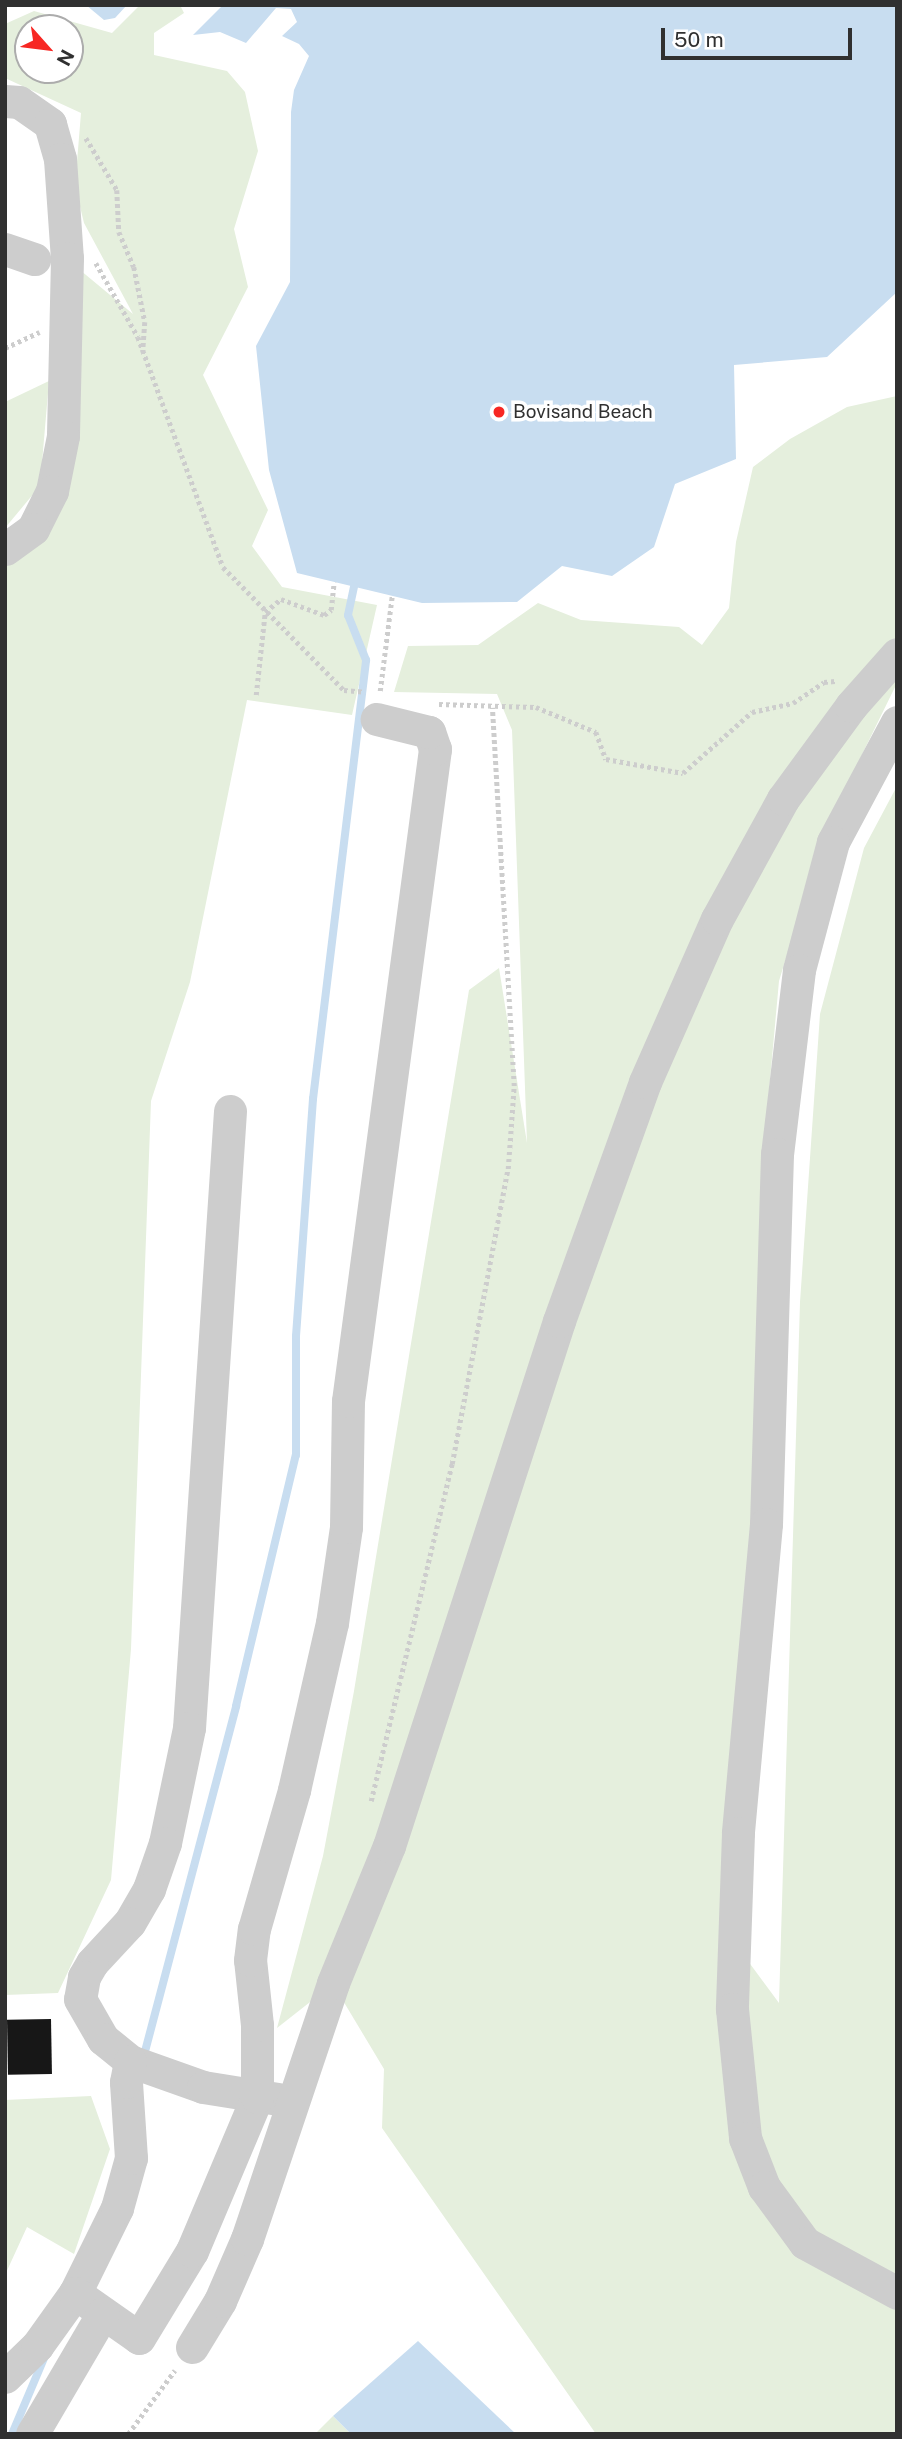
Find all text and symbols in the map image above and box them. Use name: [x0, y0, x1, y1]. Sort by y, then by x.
north arrow: [14, 14, 84, 84]
scale bar: [664, 14, 855, 58]
text: 50 m: [674, 27, 724, 52]
text: N: [53, 46, 79, 70]
place label: Bovisand Beach: [513, 401, 653, 423]
marker: Bovisand Beach: [491, 404, 507, 420]

